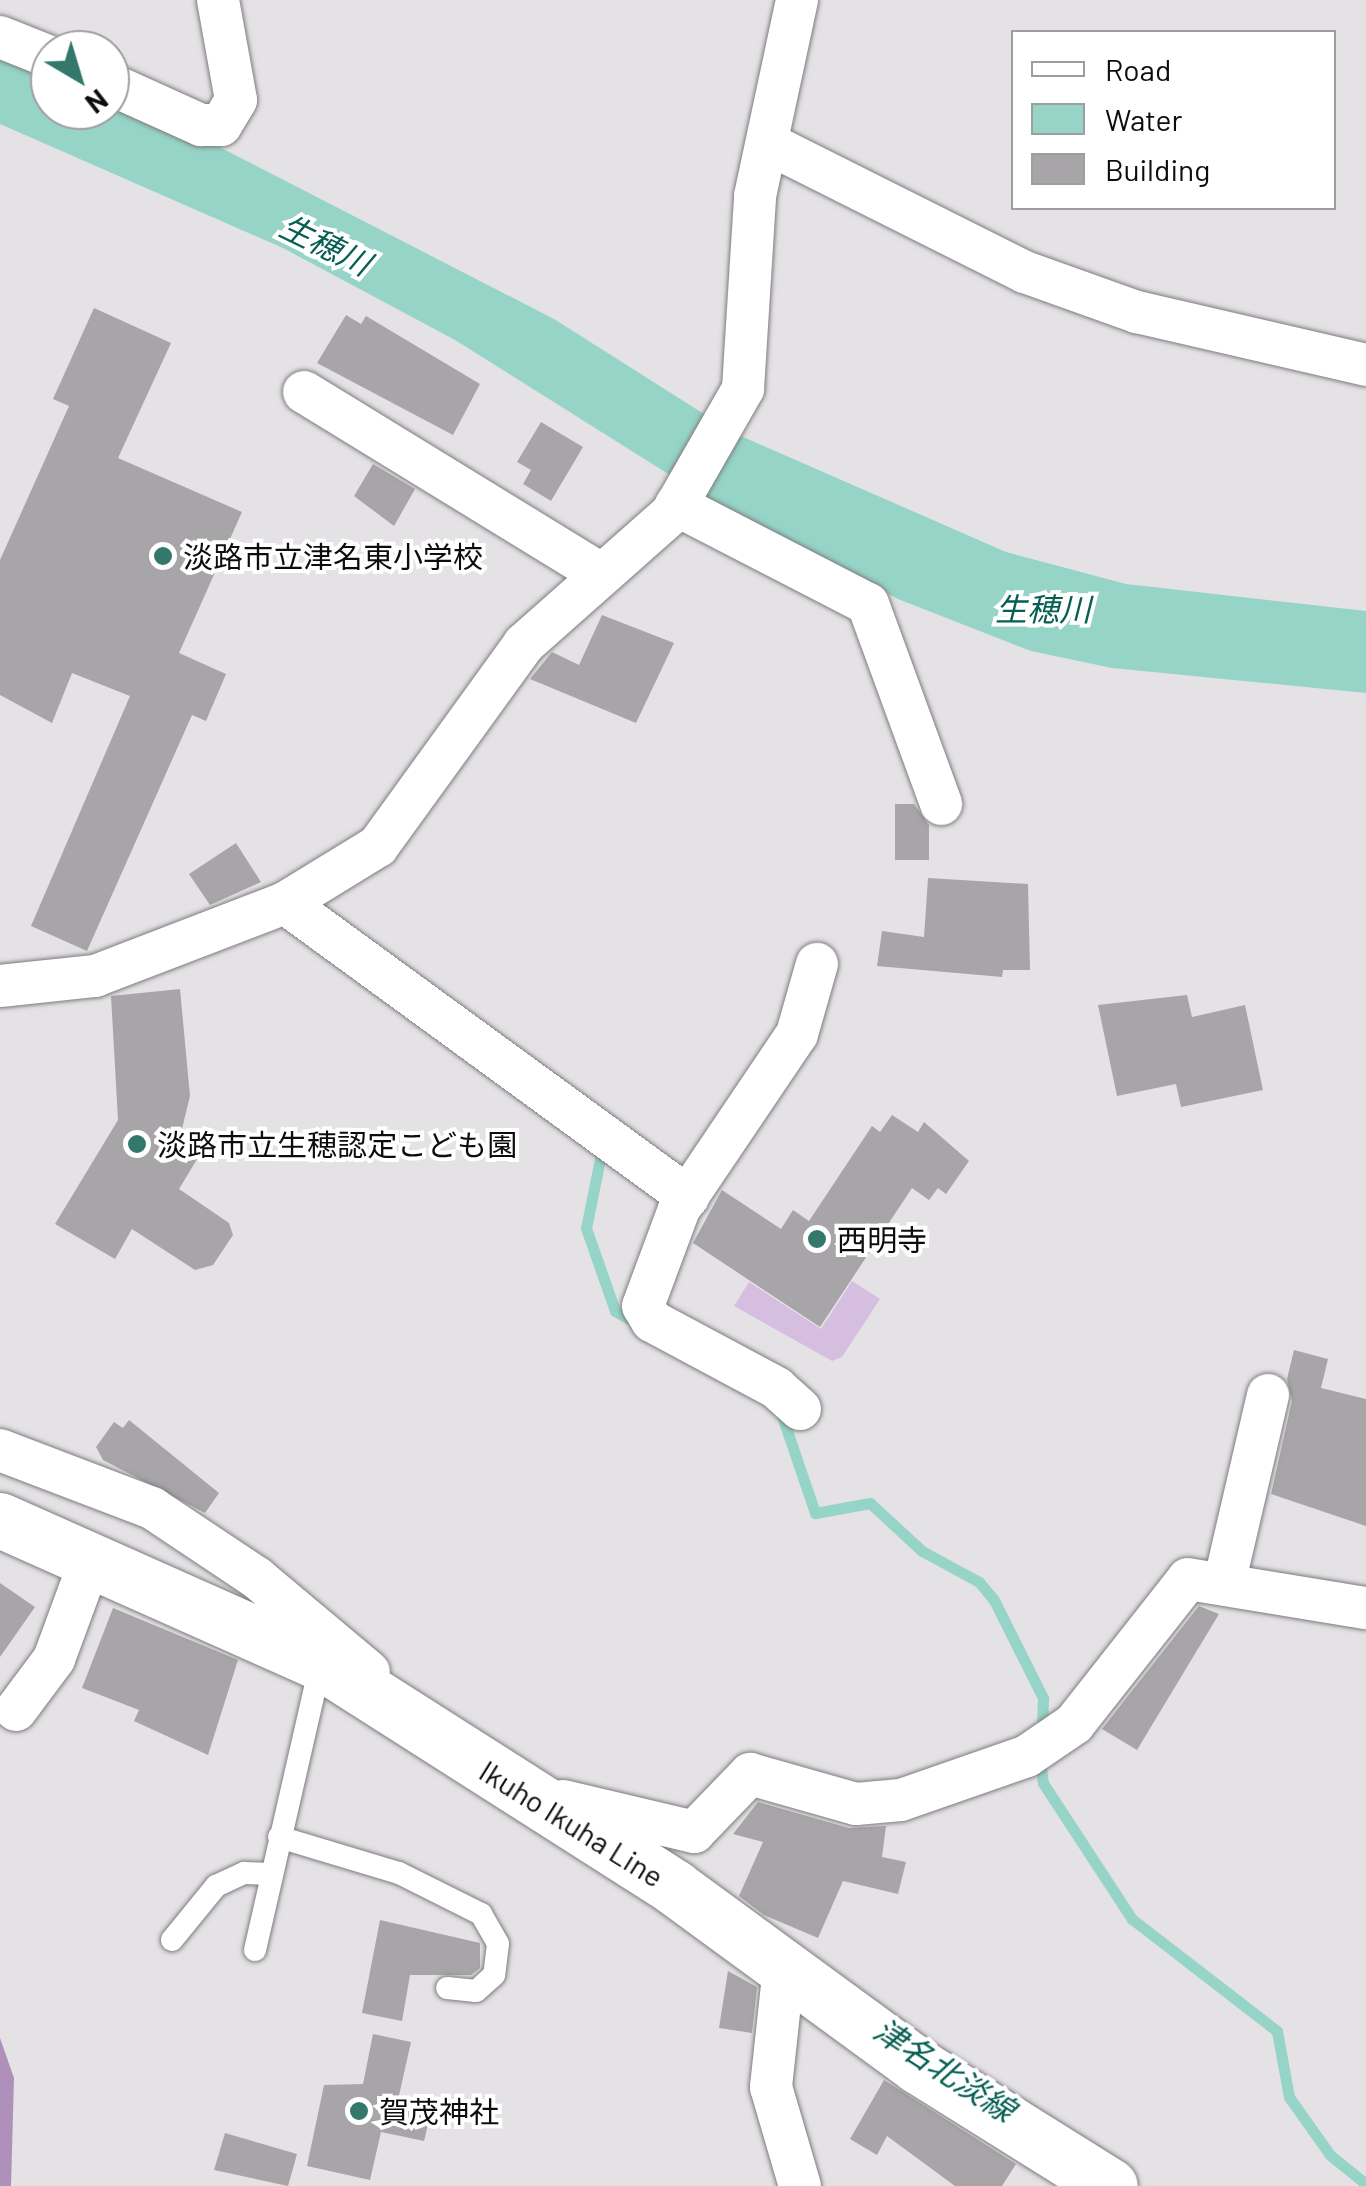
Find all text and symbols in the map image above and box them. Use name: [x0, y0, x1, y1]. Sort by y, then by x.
north arrow: [30, 30, 130, 130]
legend: [1011, 30, 1336, 210]
text: Road: [1105, 51, 1171, 87]
text: N: [79, 83, 115, 121]
text: Water: [1105, 101, 1183, 137]
text: Building: [1105, 151, 1210, 187]
water label: 生穂川: [274, 206, 378, 282]
place label: 淡路市立津名東小学校: [183, 538, 483, 574]
marker: 淡路市立津名東小学校: [152, 545, 174, 567]
water label: 生穂川: [995, 589, 1091, 627]
place label: 淡路市立生穂認定こども園: [157, 1126, 517, 1162]
marker: 淡路市立生穂認定こども園: [126, 1133, 148, 1155]
place label: 西明寺: [837, 1221, 927, 1257]
marker: 西明寺: [806, 1228, 828, 1250]
street label: Ikuho Ikuha Line: [473, 1752, 671, 1894]
water label: 津名北淡線: [867, 2009, 1023, 2129]
place label: 賀茂神社: [379, 2093, 499, 2129]
marker: 賀茂神社: [348, 2100, 370, 2122]

